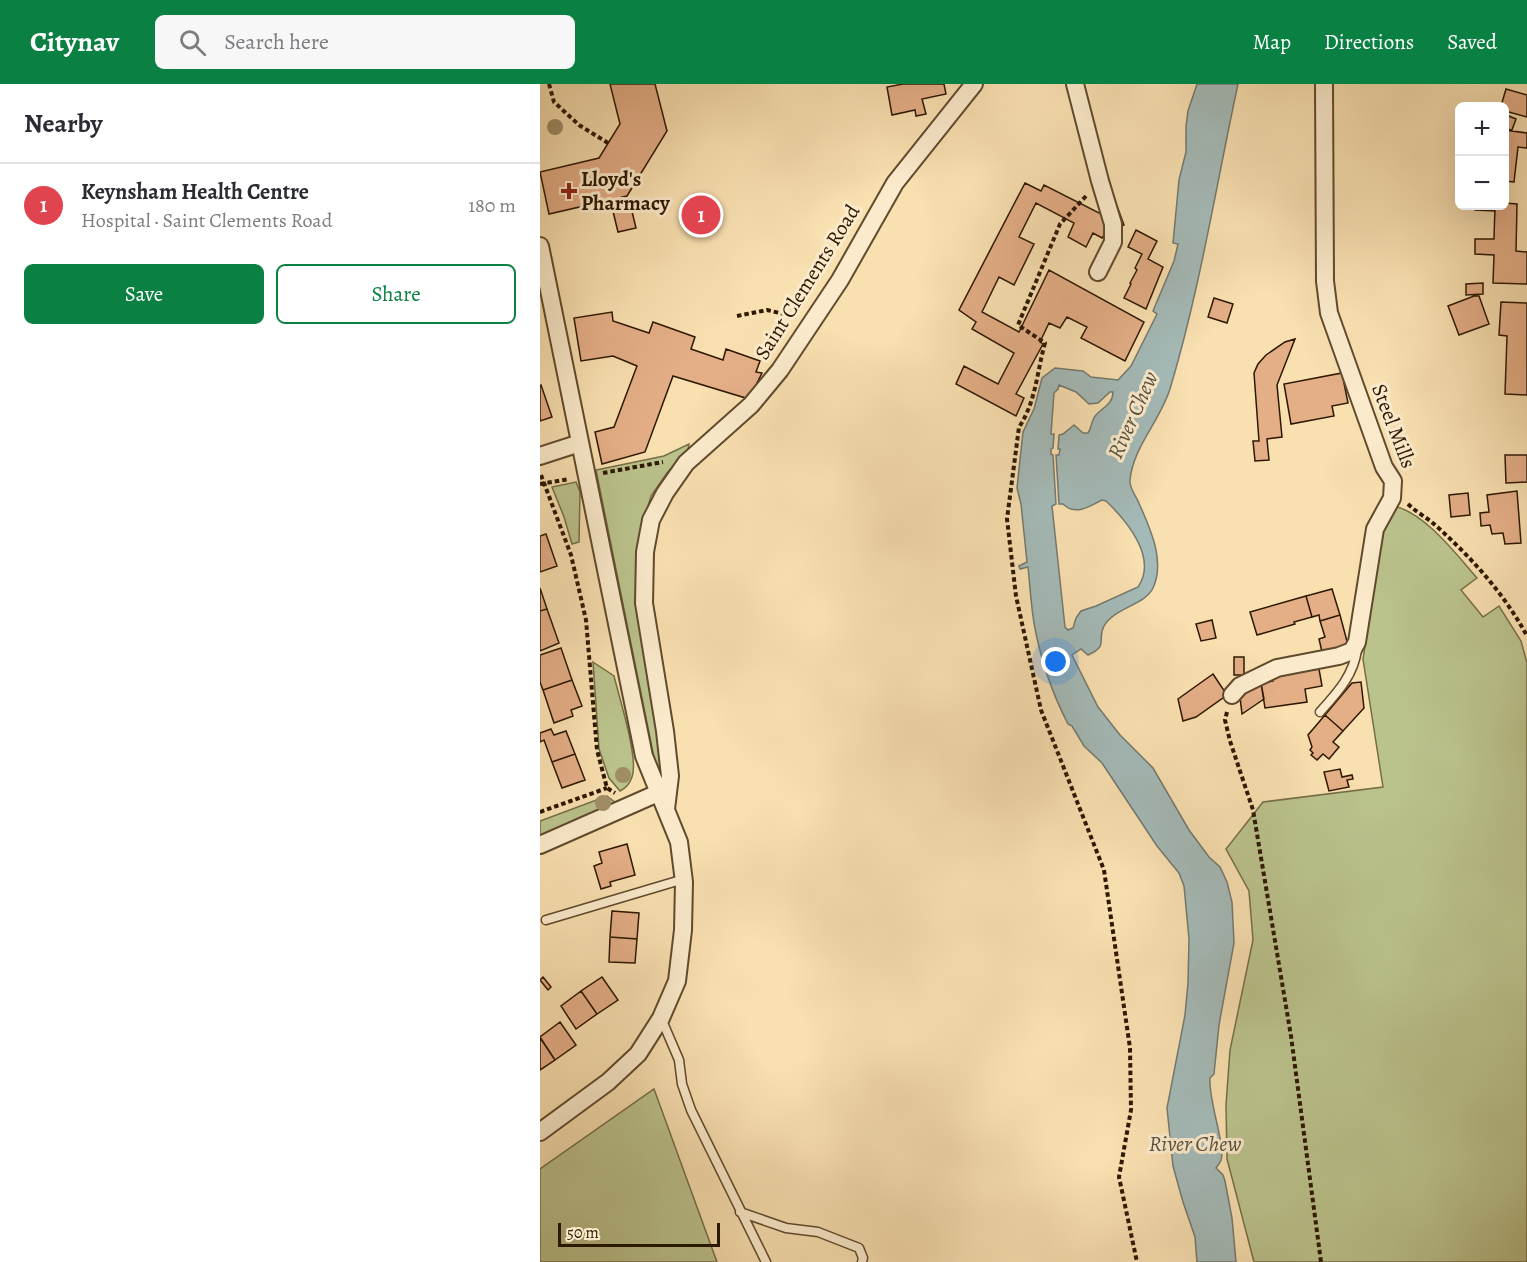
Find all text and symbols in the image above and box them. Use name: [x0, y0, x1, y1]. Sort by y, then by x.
search box: [155, 15, 575, 69]
text: Citynav: [30, 23, 119, 61]
icon: search: [176, 26, 209, 59]
text: Search here: [224, 27, 329, 57]
text: Map: [1253, 28, 1291, 56]
text: Directions: [1324, 28, 1414, 56]
text: Saved: [1447, 28, 1497, 56]
map controls: [1455, 102, 1509, 210]
button: +: [1455, 102, 1509, 156]
text: Nearby: [24, 106, 103, 141]
button: −: [1455, 156, 1509, 210]
place label: Lloyd's Pharmacy: [581, 165, 671, 217]
text: Keynsham Health Centre: [81, 177, 309, 207]
marker: Lloyd's Pharmacy: [562, 184, 576, 198]
text: 1: [40, 192, 47, 219]
text: 180 m: [468, 192, 516, 219]
pin: 1: [682, 192, 720, 238]
street label: Saint Clements Road: [748, 198, 867, 365]
text: Hospital · Saint Clements Road: [81, 207, 332, 234]
button: Save: [24, 264, 264, 324]
button: Share: [276, 264, 516, 324]
water label: River Chew: [1100, 367, 1166, 463]
street label: Steel Mills: [1365, 380, 1423, 472]
your location: [1041, 647, 1070, 676]
water label: River Chew: [1149, 1129, 1241, 1159]
scale bar: [558, 1220, 720, 1248]
text: 50 m: [567, 1222, 599, 1244]

